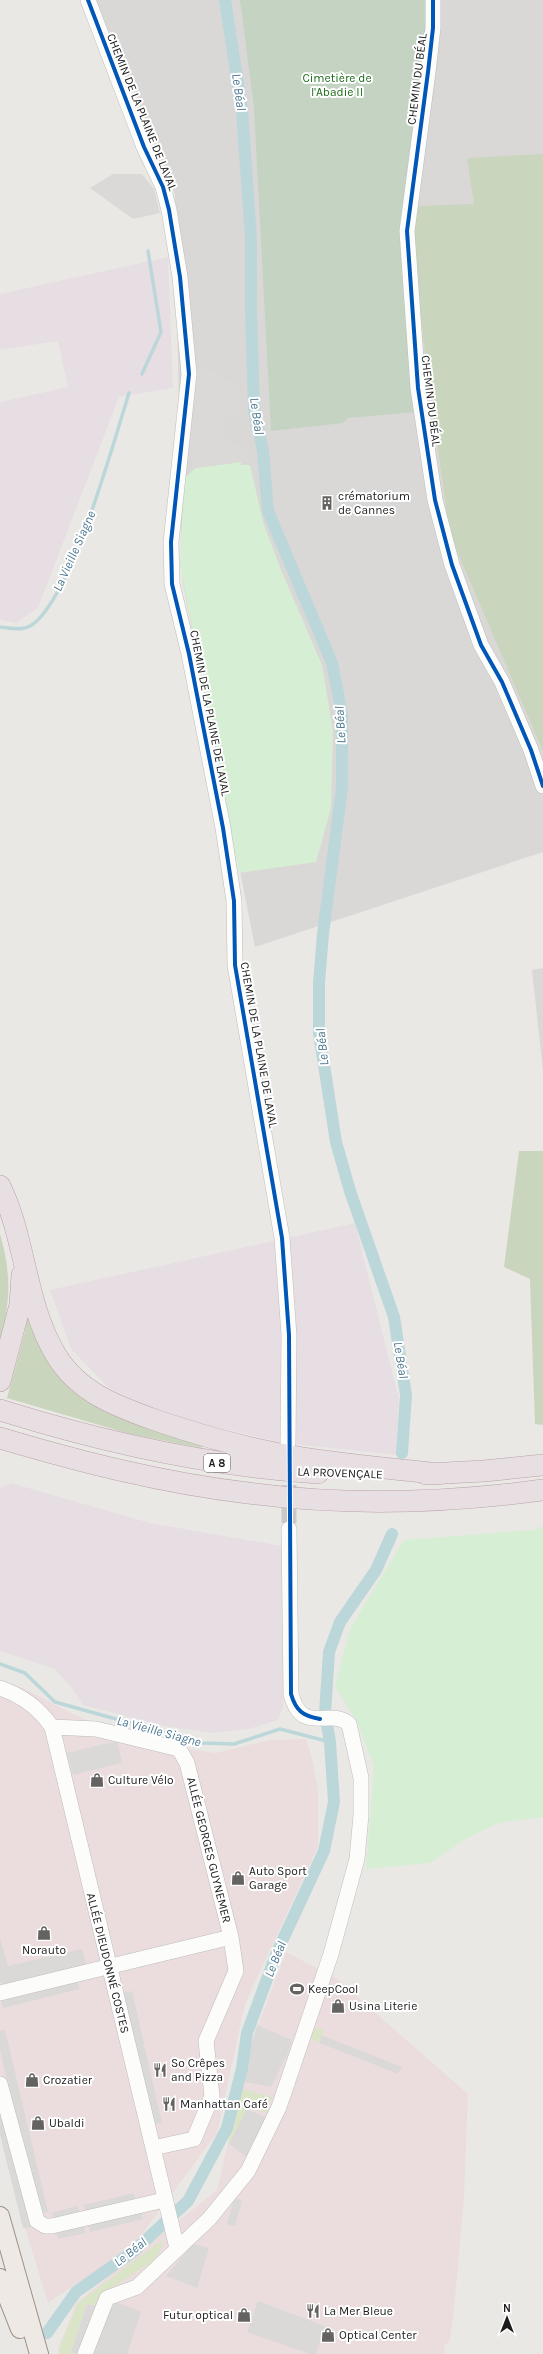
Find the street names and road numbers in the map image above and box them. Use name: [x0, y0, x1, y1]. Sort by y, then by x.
street label: CHEMIN DE LA PLAINE DE LAVAL: [104, 31, 180, 193]
street label: CHEMIN DU BÉAL: [403, 32, 430, 126]
street label: CHEMIN DU BÉAL: [418, 354, 445, 448]
street label: CHEMIN DE LA PLAINE DE LAVAL: [187, 629, 233, 797]
street label: CHEMIN DE LA PLAINE DE LAVAL: [237, 961, 281, 1130]
road number: A 8: [204, 1454, 230, 1472]
street label: LA PROVENÇALE: [297, 1465, 383, 1481]
street label: ALLÉE GEORGES GUYNEMER: [184, 1775, 235, 1924]
street label: ALLÉE DIEUDONNÉ COSTES: [84, 1891, 133, 2035]

